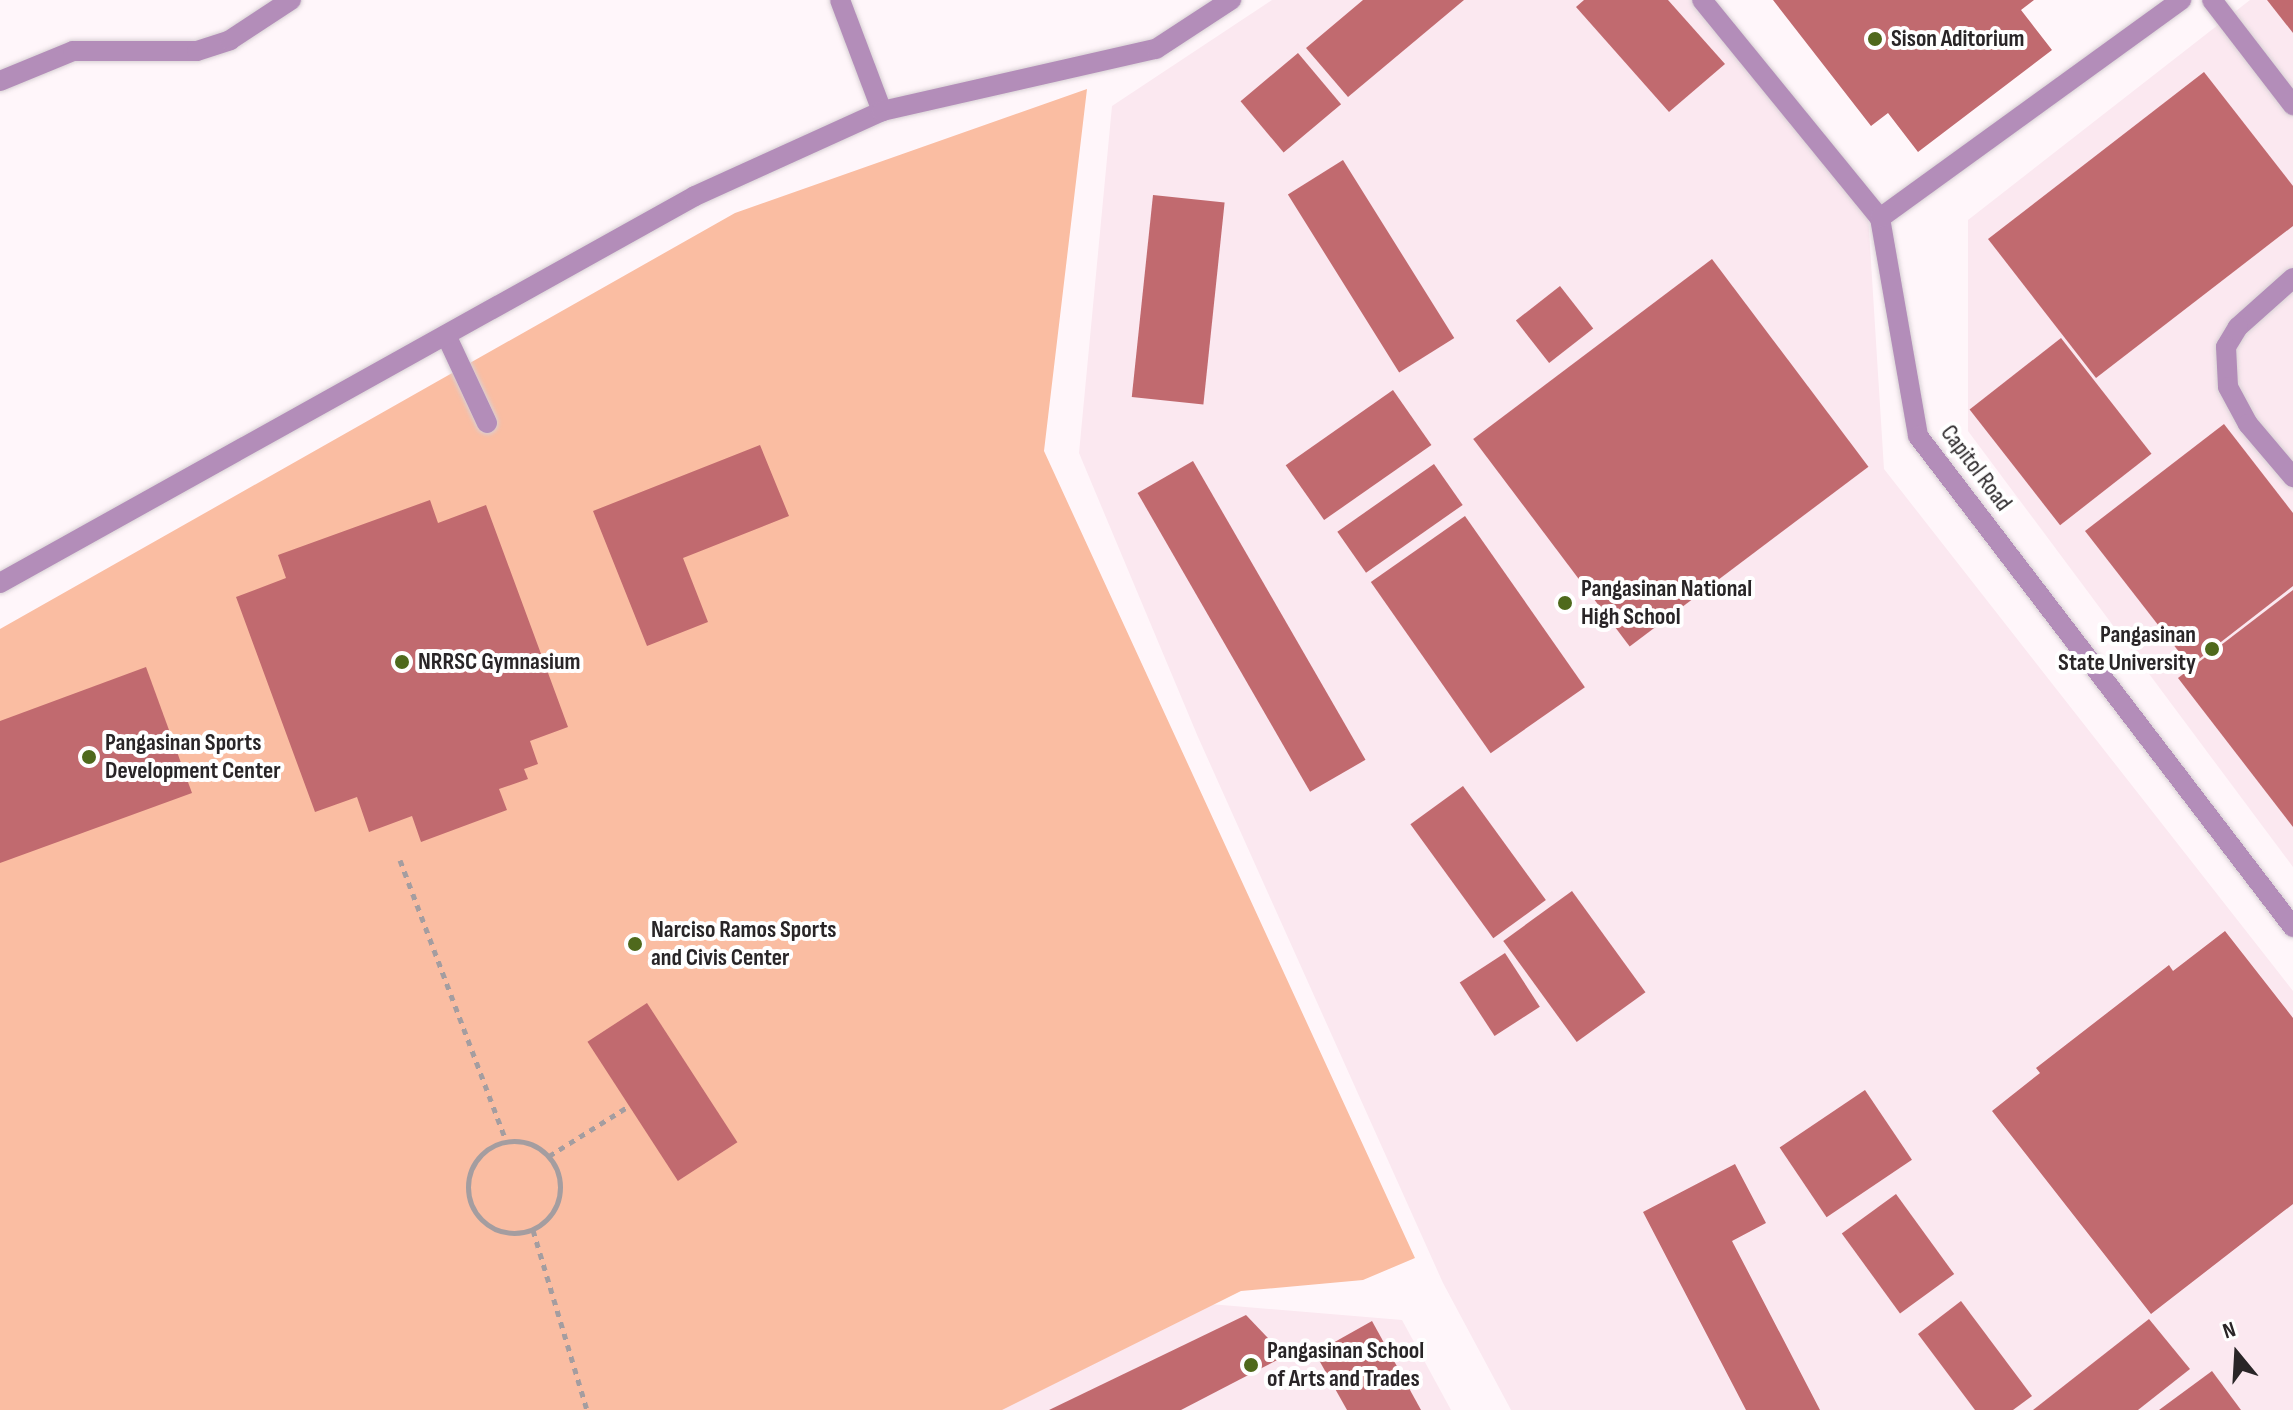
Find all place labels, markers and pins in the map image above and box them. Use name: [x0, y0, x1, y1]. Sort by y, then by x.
place label: Sison Aditorium: [1891, 25, 2024, 53]
marker: Sison Aditorium: [1866, 30, 1884, 48]
place label: Pangasinan National High School: [1581, 575, 1752, 631]
marker: Pangasinan National High School: [1556, 594, 1574, 612]
place label: Pangasinan State University: [2058, 621, 2196, 677]
marker: Pangasinan State University: [2203, 640, 2221, 658]
place label: NRRSC Gymnasium: [418, 648, 580, 676]
marker: NRRSC Gymnasium: [393, 653, 411, 671]
place label: Pangasinan Sports Development Center: [105, 729, 281, 785]
marker: Pangasinan Sports Development Center: [80, 748, 98, 766]
place label: Narciso Ramos Sports and Civis Center: [651, 916, 837, 972]
marker: Narciso Ramos Sports and Civis Center: [626, 935, 644, 953]
place label: Pangasinan School of Arts and Trades: [1267, 1337, 1424, 1393]
marker: Pangasinan School of Arts and Trades: [1242, 1356, 1260, 1374]

